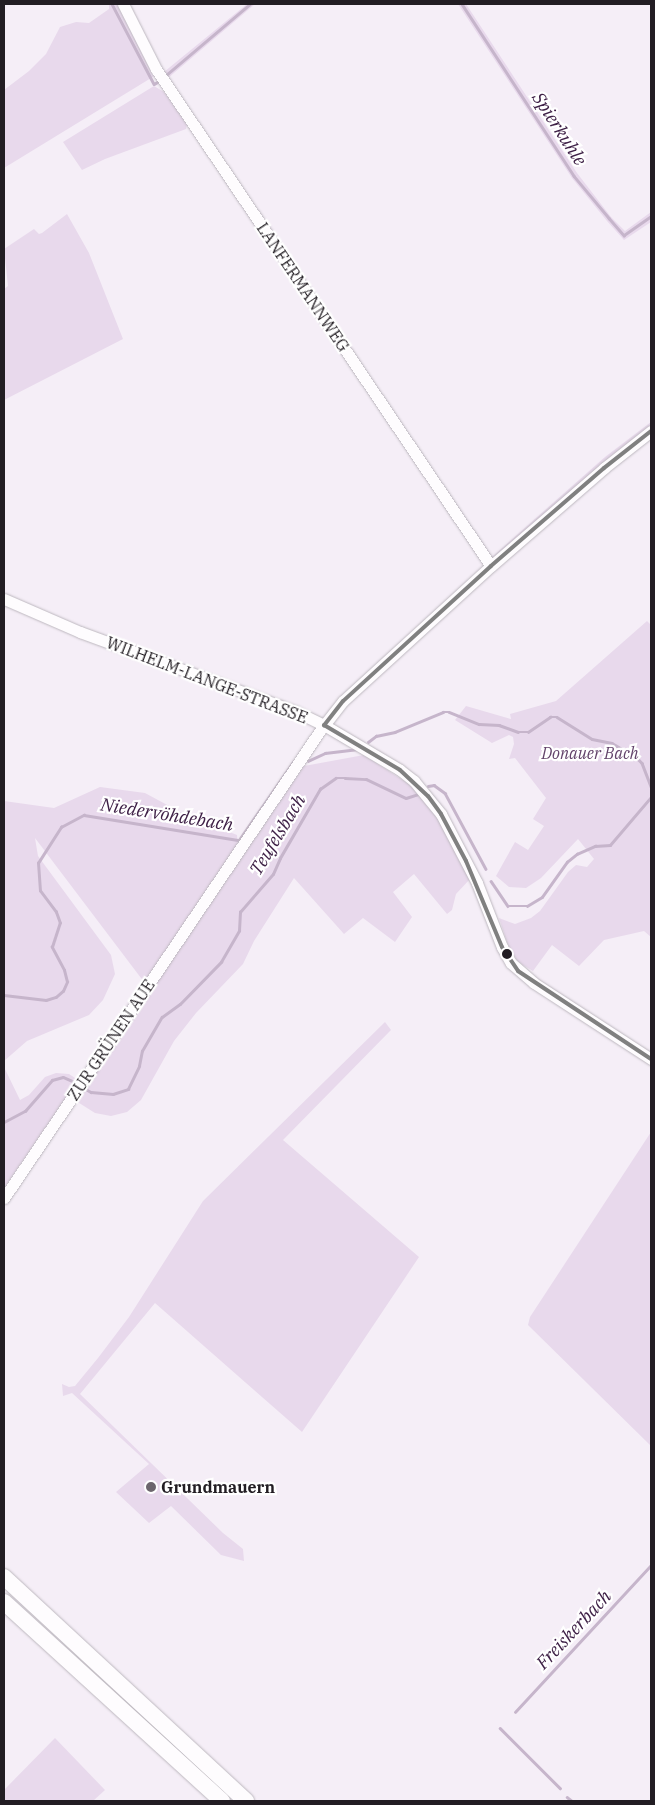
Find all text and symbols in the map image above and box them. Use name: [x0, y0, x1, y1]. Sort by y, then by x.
water label: Spierkuhle: [527, 88, 591, 170]
street label: LANFERMANNWEG: [253, 219, 353, 355]
street label: WILHELM-LANGE-STRASSE: [104, 633, 310, 727]
park label: Donauer Bach: [541, 743, 639, 763]
water label: Teufelsbach: [245, 791, 311, 879]
water label: Niedervöhdebach: [99, 794, 235, 836]
unlabelled marker: [502, 949, 512, 959]
street label: ZUR GRÜNEN AUE: [63, 976, 159, 1104]
place label: Grundmauern: [161, 1477, 275, 1497]
marker: Grundmauern: [145, 1481, 157, 1493]
water label: Freiskerbach: [532, 1586, 616, 1674]

